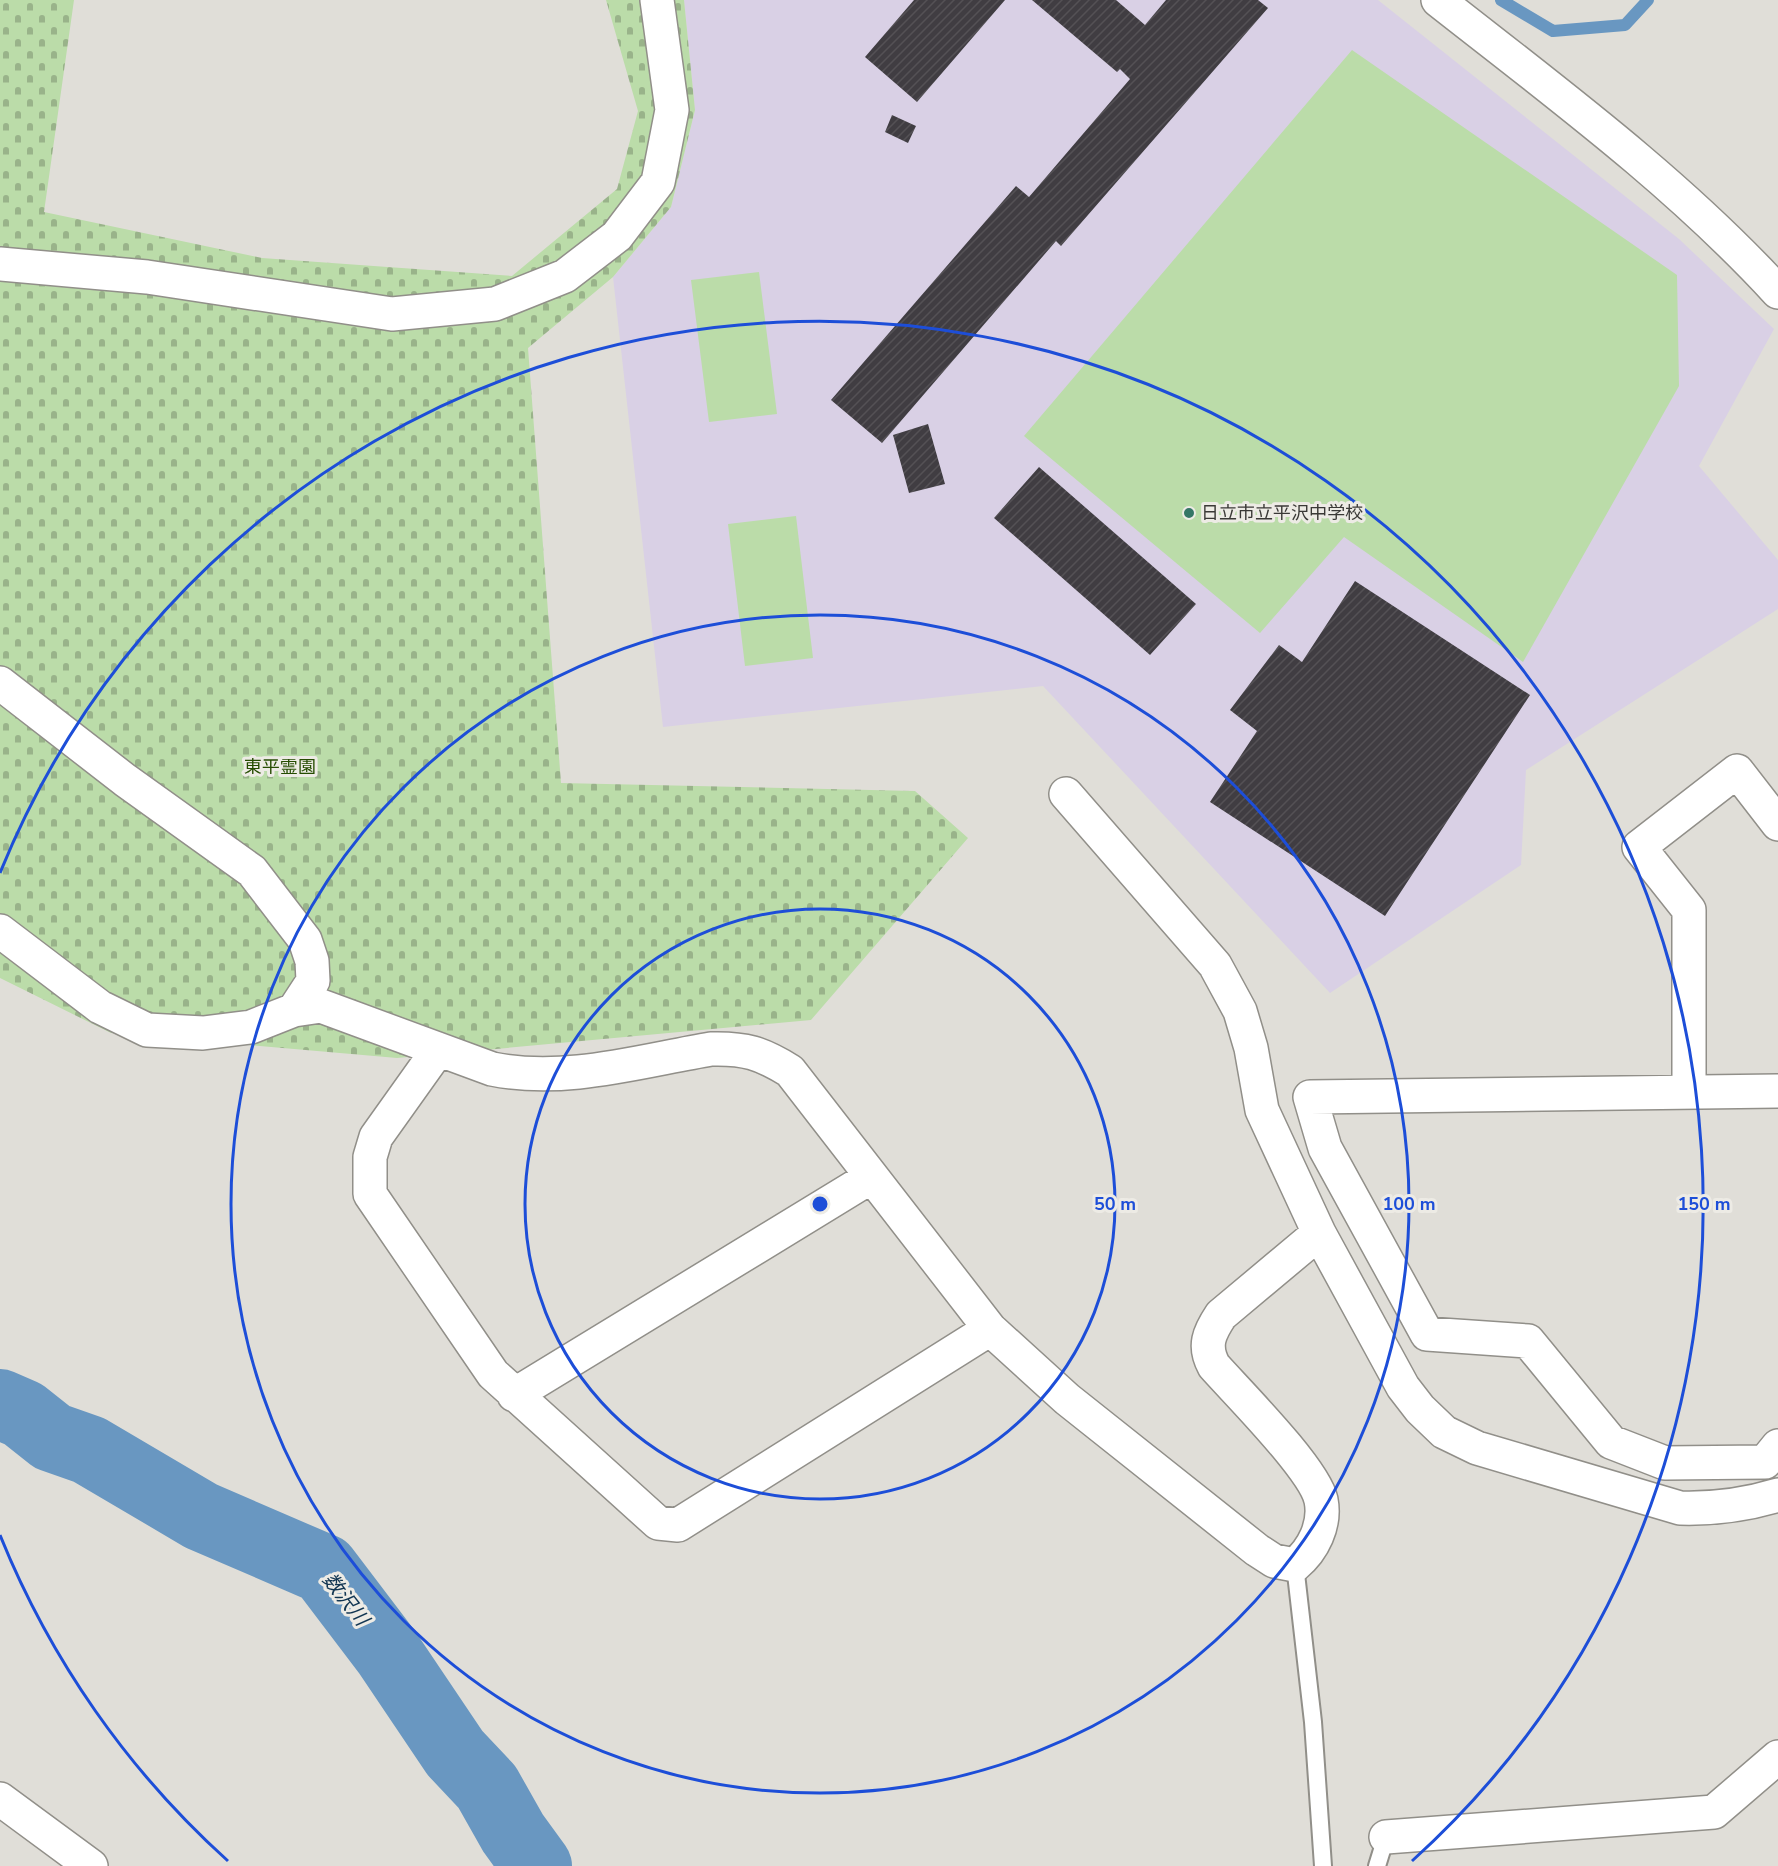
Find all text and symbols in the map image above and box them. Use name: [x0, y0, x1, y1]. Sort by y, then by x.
place label: 日立市立平沢中学校: [1201, 501, 1363, 525]
marker: 日立市立平沢中学校: [1182, 506, 1196, 520]
park label: 東平霊園: [244, 755, 316, 779]
text: 50 m: [1094, 1192, 1136, 1216]
text: 100 m: [1382, 1192, 1436, 1216]
text: 150 m: [1677, 1192, 1731, 1216]
centre of rings: [810, 1194, 830, 1214]
water label: 数沢川: [316, 1567, 376, 1633]

